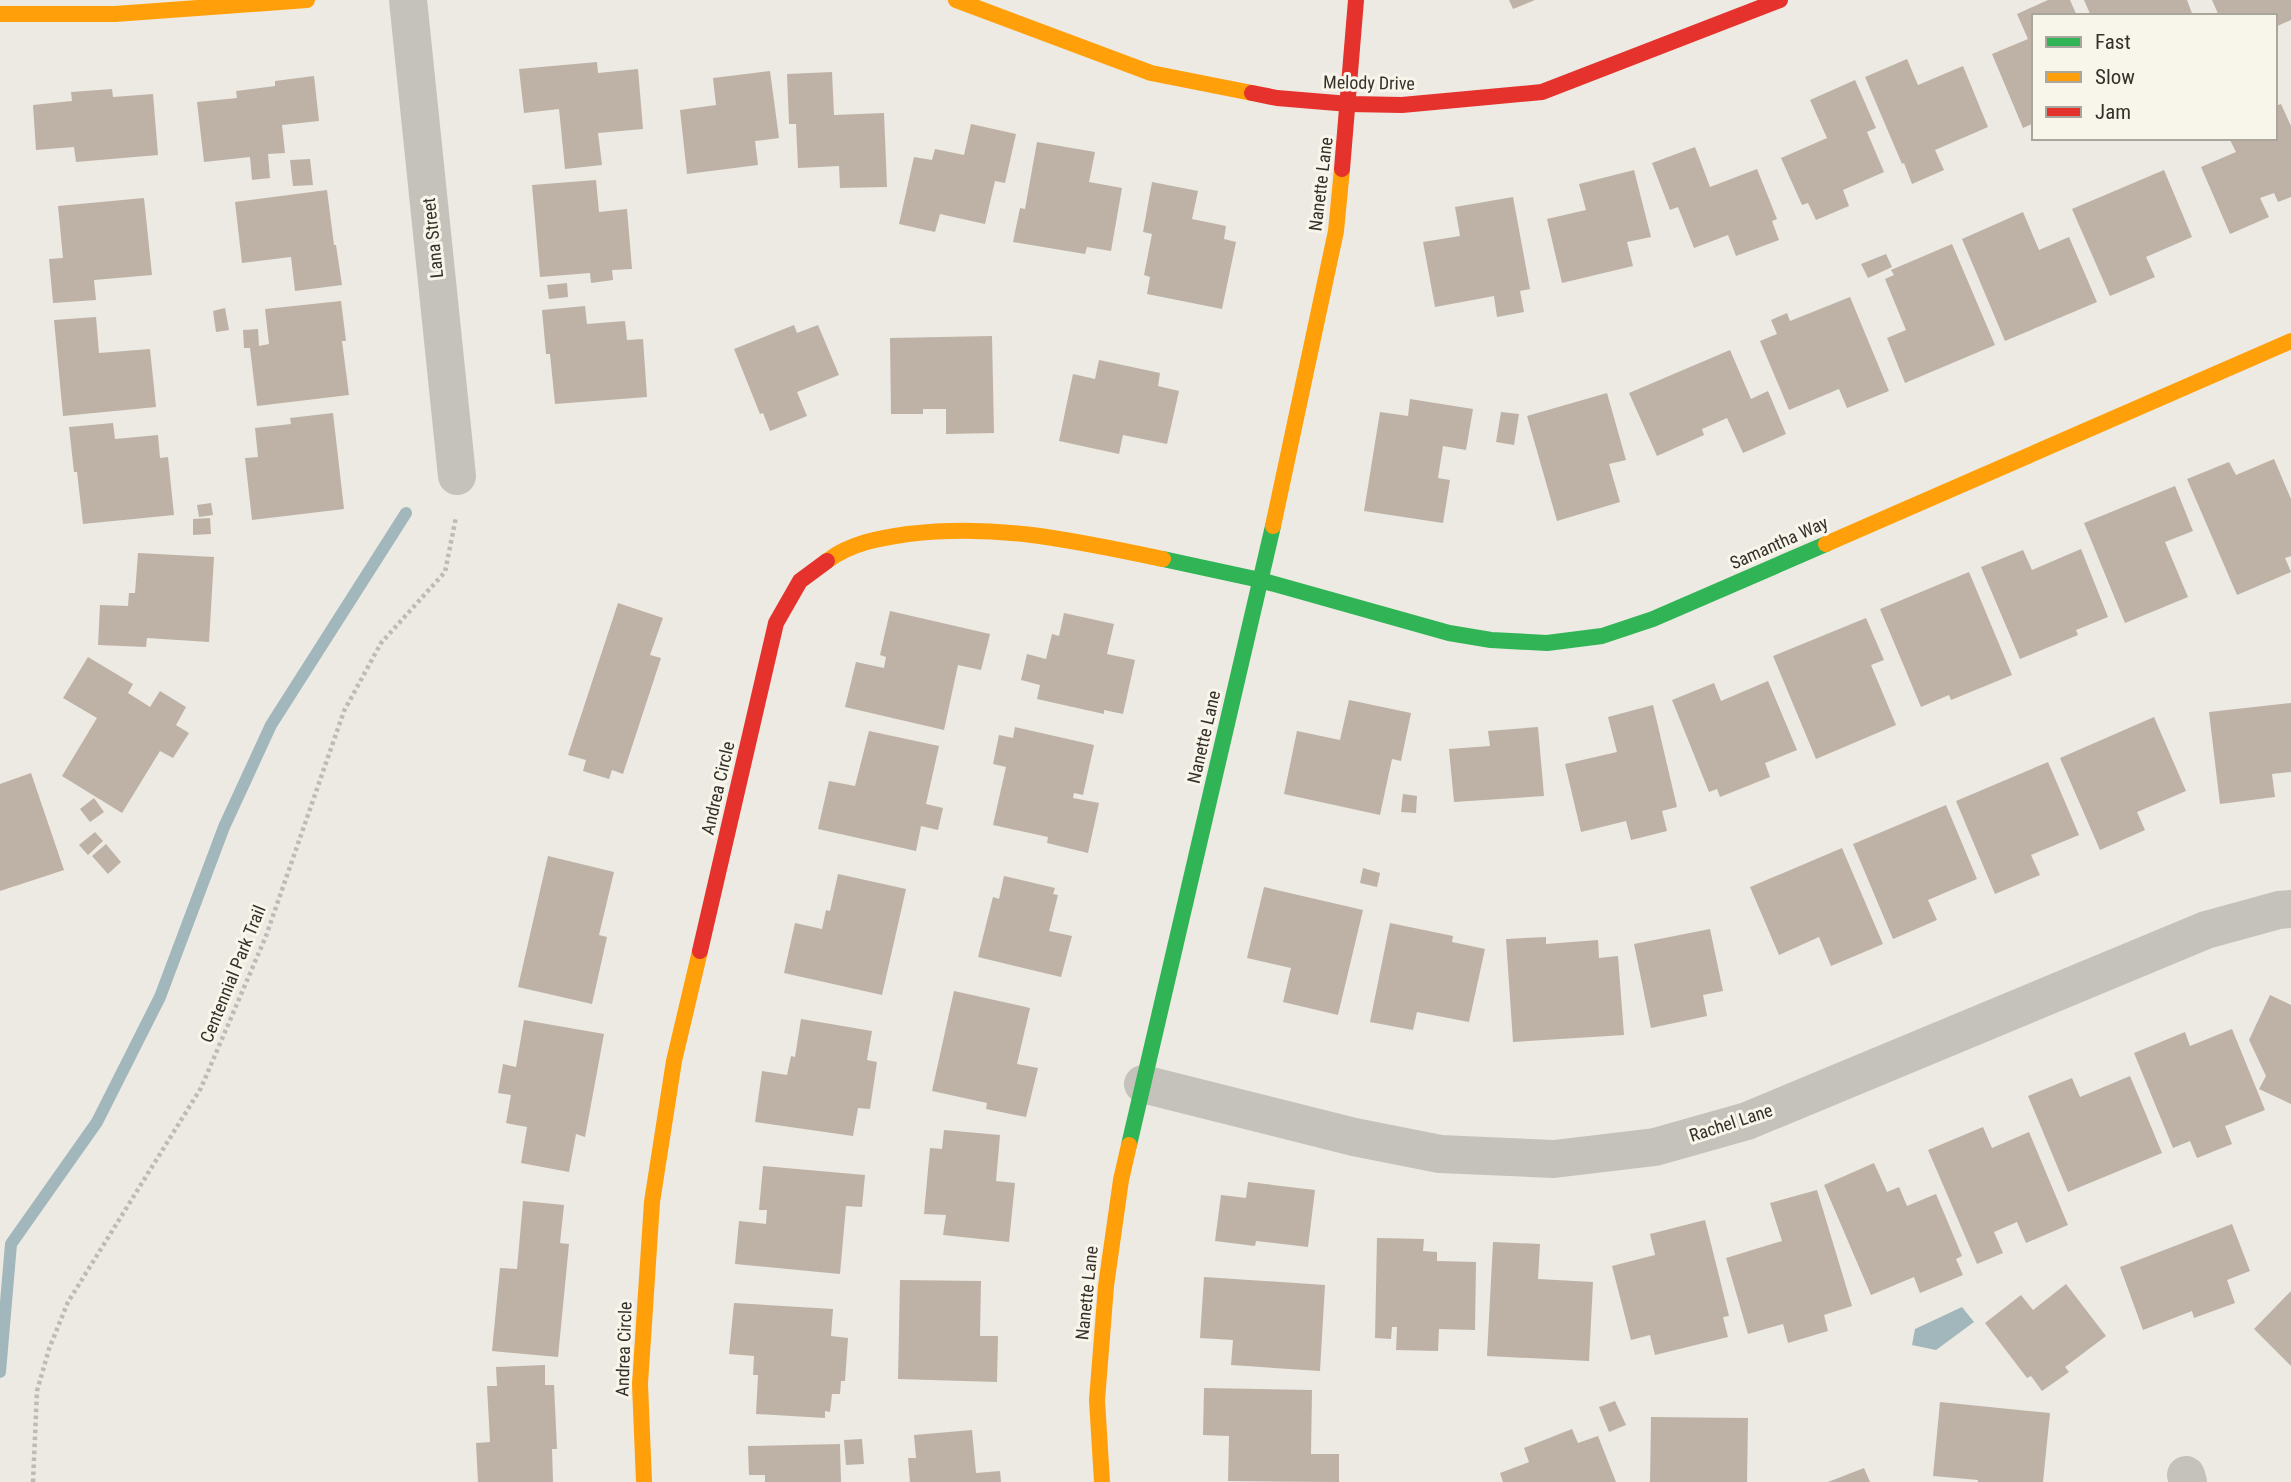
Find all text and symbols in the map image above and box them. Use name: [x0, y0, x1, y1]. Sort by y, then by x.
legend: [2032, 14, 2277, 140]
text: Fast: [2095, 30, 2131, 54]
text: Slow: [2095, 65, 2135, 89]
street label: Melody Drive: [1323, 71, 1415, 94]
text: Jam: [2095, 100, 2131, 124]
street label: Nanette Lane: [1304, 136, 1337, 232]
street label: Lana Street: [418, 197, 447, 279]
street label: Samantha Way: [1727, 511, 1832, 573]
street label: Nanette Lane: [1183, 688, 1224, 785]
street label: Andrea Circle: [697, 739, 738, 837]
street label: Centennial Park Trail: [195, 902, 270, 1046]
street label: Rachel Lane: [1687, 1099, 1775, 1146]
street label: Nanette Lane: [1071, 1245, 1102, 1341]
street label: Andrea Circle: [611, 1301, 636, 1397]

